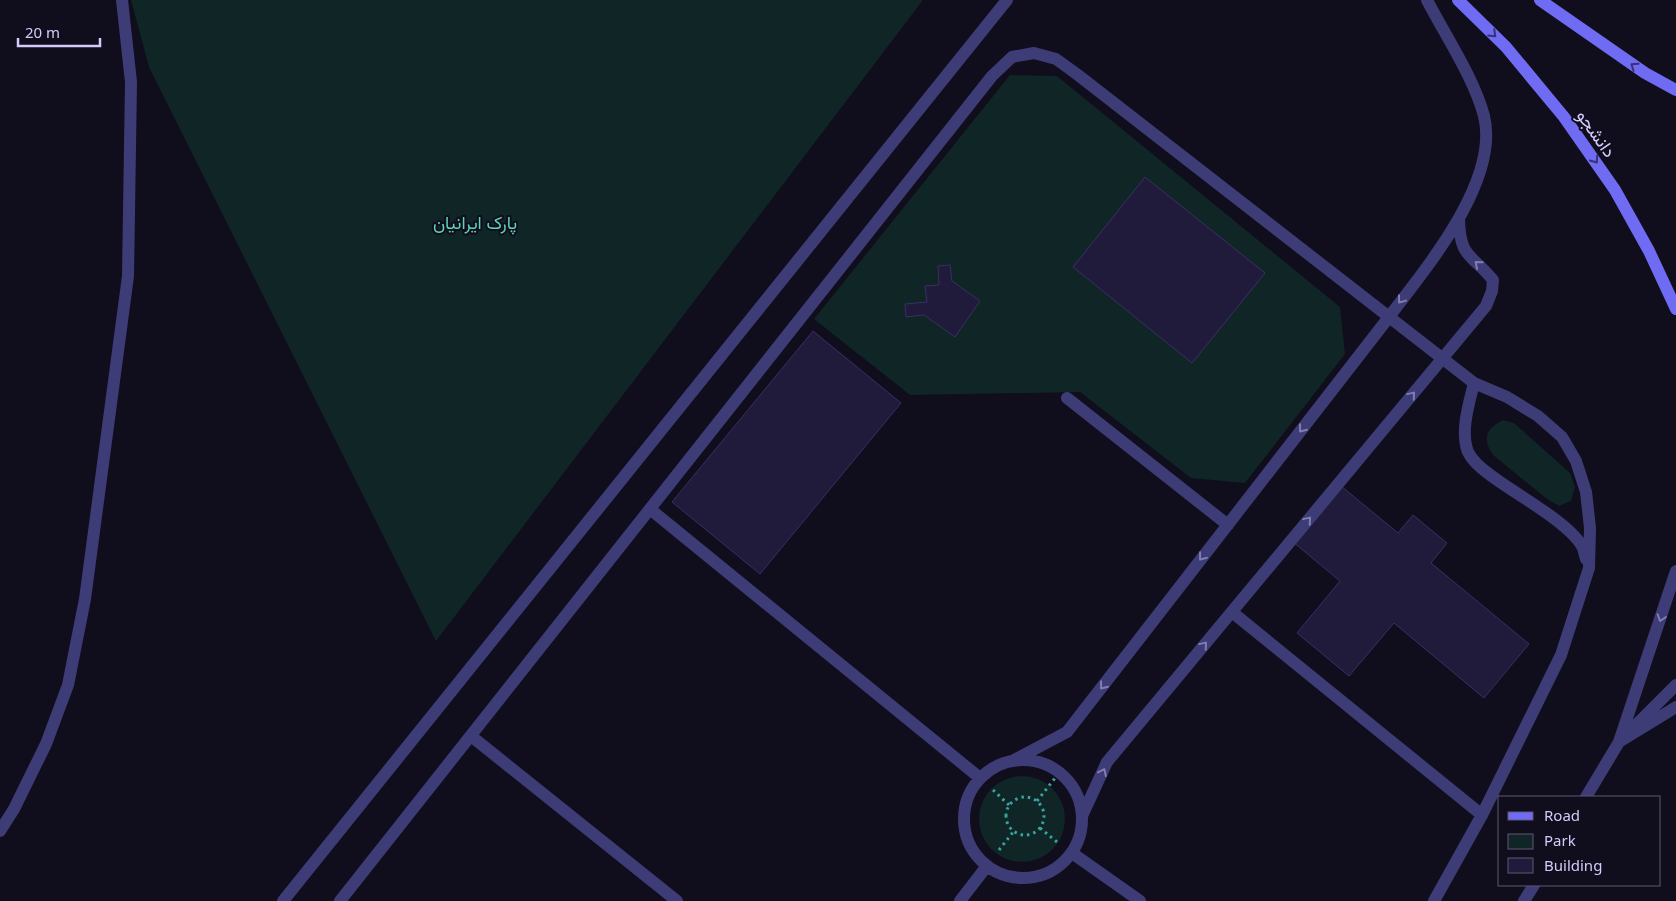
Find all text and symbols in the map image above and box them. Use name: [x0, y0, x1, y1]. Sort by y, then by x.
scale bar: [18, 15, 100, 47]
text: 20 m: [25, 22, 60, 42]
one-way arrow: [1487, 28, 1496, 37]
one-way arrow: [1630, 63, 1640, 72]
street label: دانشجو: [1572, 104, 1622, 162]
one-way arrow: [1589, 154, 1598, 164]
park label: پارک ایرانیان: [433, 210, 517, 235]
one-way arrow: [1475, 262, 1484, 270]
one-way arrow: [1398, 294, 1407, 304]
one-way arrow: [1406, 392, 1414, 401]
one-way arrow: [1299, 423, 1308, 433]
one-way arrow: [1302, 517, 1311, 526]
one-way arrow: [1200, 551, 1208, 560]
one-way arrow: [1656, 613, 1666, 621]
one-way arrow: [1199, 642, 1208, 651]
one-way arrow: [1100, 680, 1108, 689]
one-way arrow: [1096, 768, 1107, 777]
legend: [1498, 796, 1661, 886]
text: Road: [1544, 805, 1580, 825]
text: Park: [1544, 830, 1576, 850]
text: Building: [1544, 855, 1602, 875]

